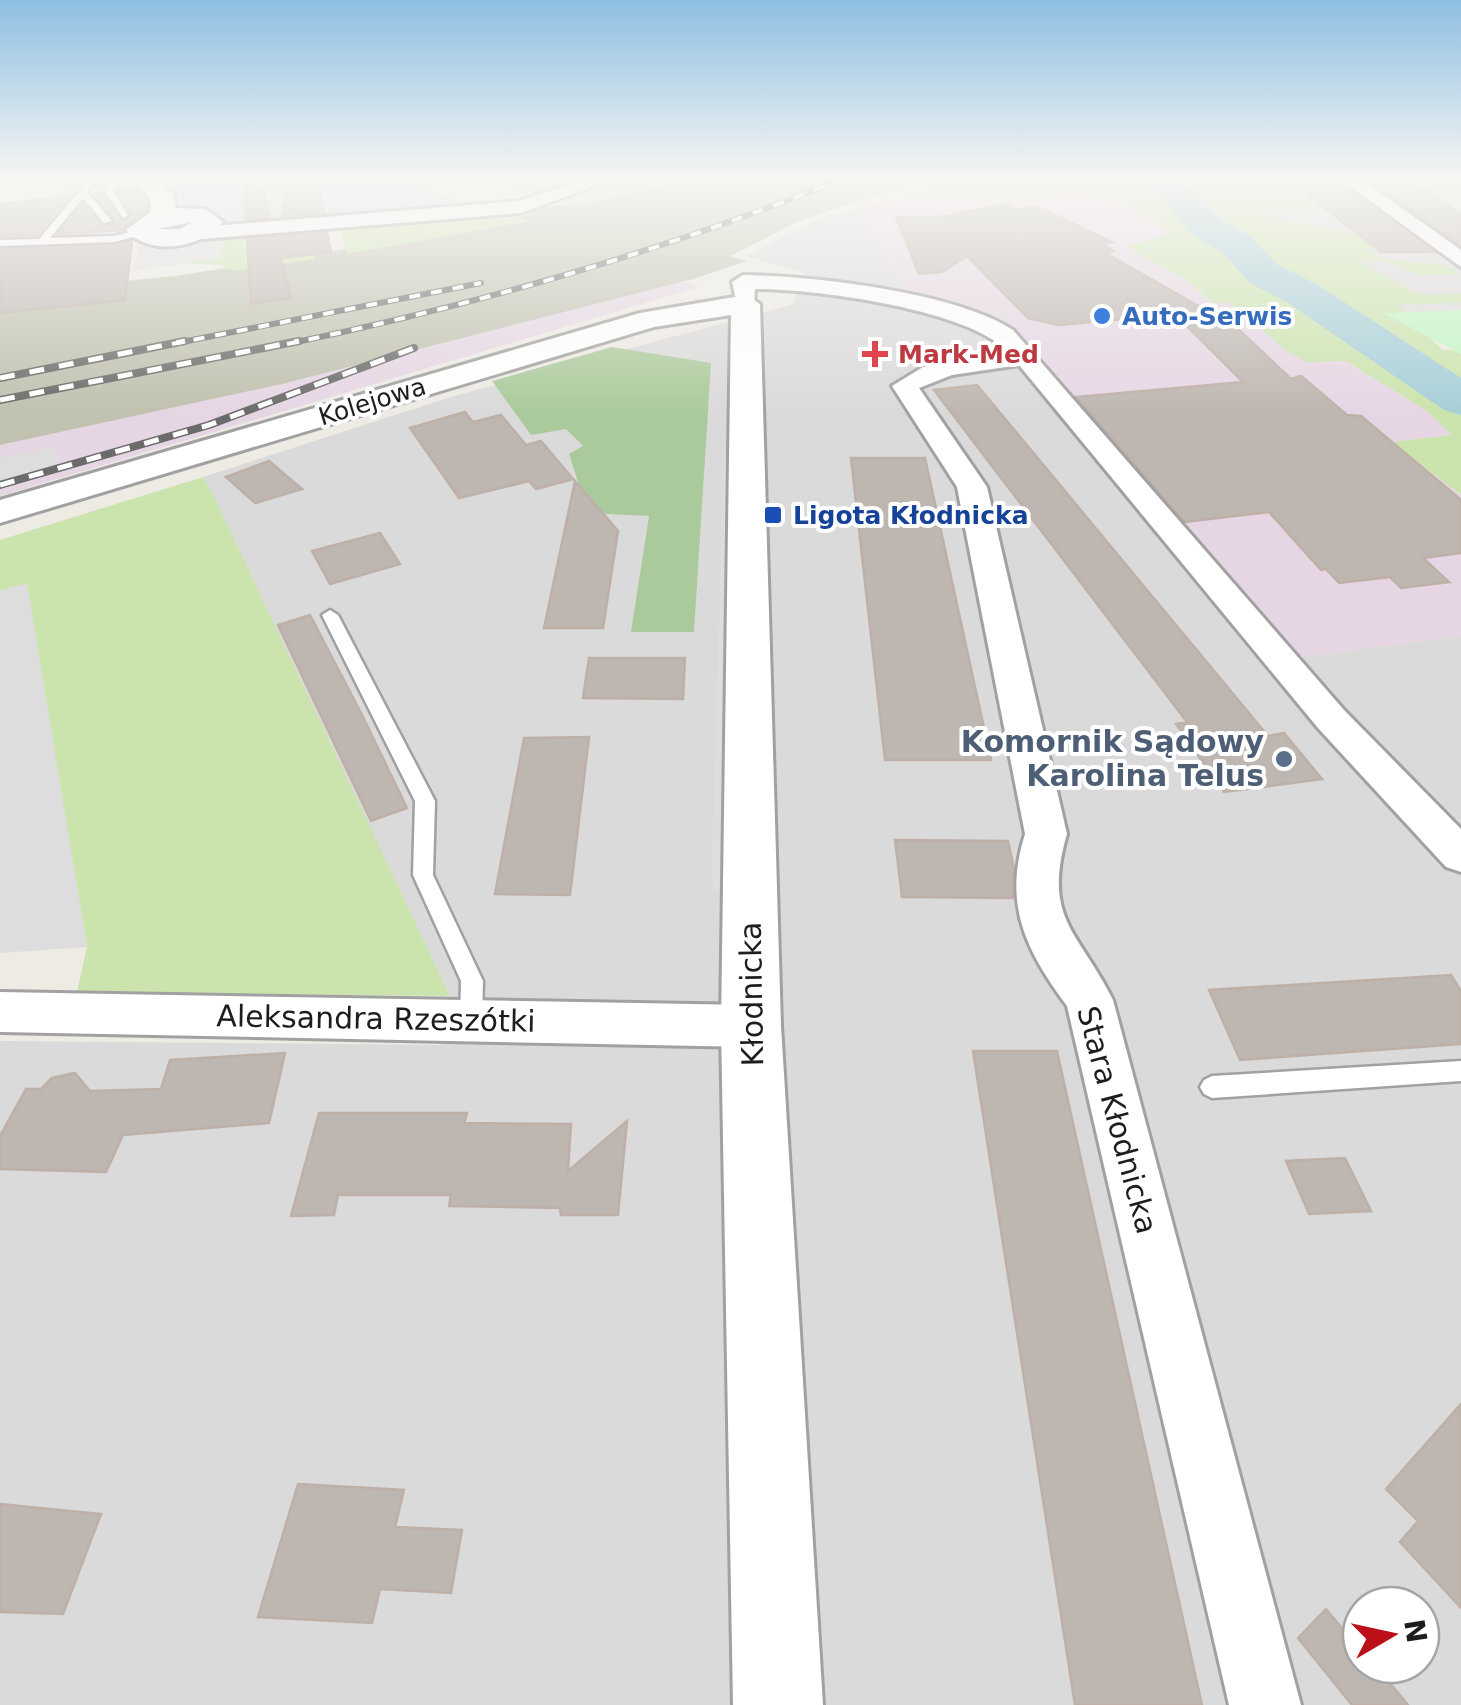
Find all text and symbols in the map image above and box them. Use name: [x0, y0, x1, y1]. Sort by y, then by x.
place label: Auto-Serwis: [1122, 302, 1292, 331]
marker: Auto-Serwis: [1091, 305, 1113, 327]
place label: Mark-Med: [898, 340, 1039, 369]
marker: Mark-Med: [862, 341, 888, 367]
street label: Kolejowa: [315, 371, 429, 432]
place label: Ligota Kłodnicka: [793, 501, 1029, 530]
marker: Ligota Kłodnicka: [762, 504, 784, 526]
place label: Komornik Sądowy Karolina Telus: [961, 724, 1264, 793]
marker: Komornik Sądowy Karolina Telus: [1273, 748, 1295, 770]
street label: Kłodnicka: [733, 921, 770, 1067]
street label: Aleksandra Rzeszótki: [216, 998, 536, 1039]
street label: Stara Kłodnicka: [1070, 1002, 1165, 1237]
north arrow: [1341, 1585, 1441, 1685]
text: N: [1397, 1617, 1433, 1645]

